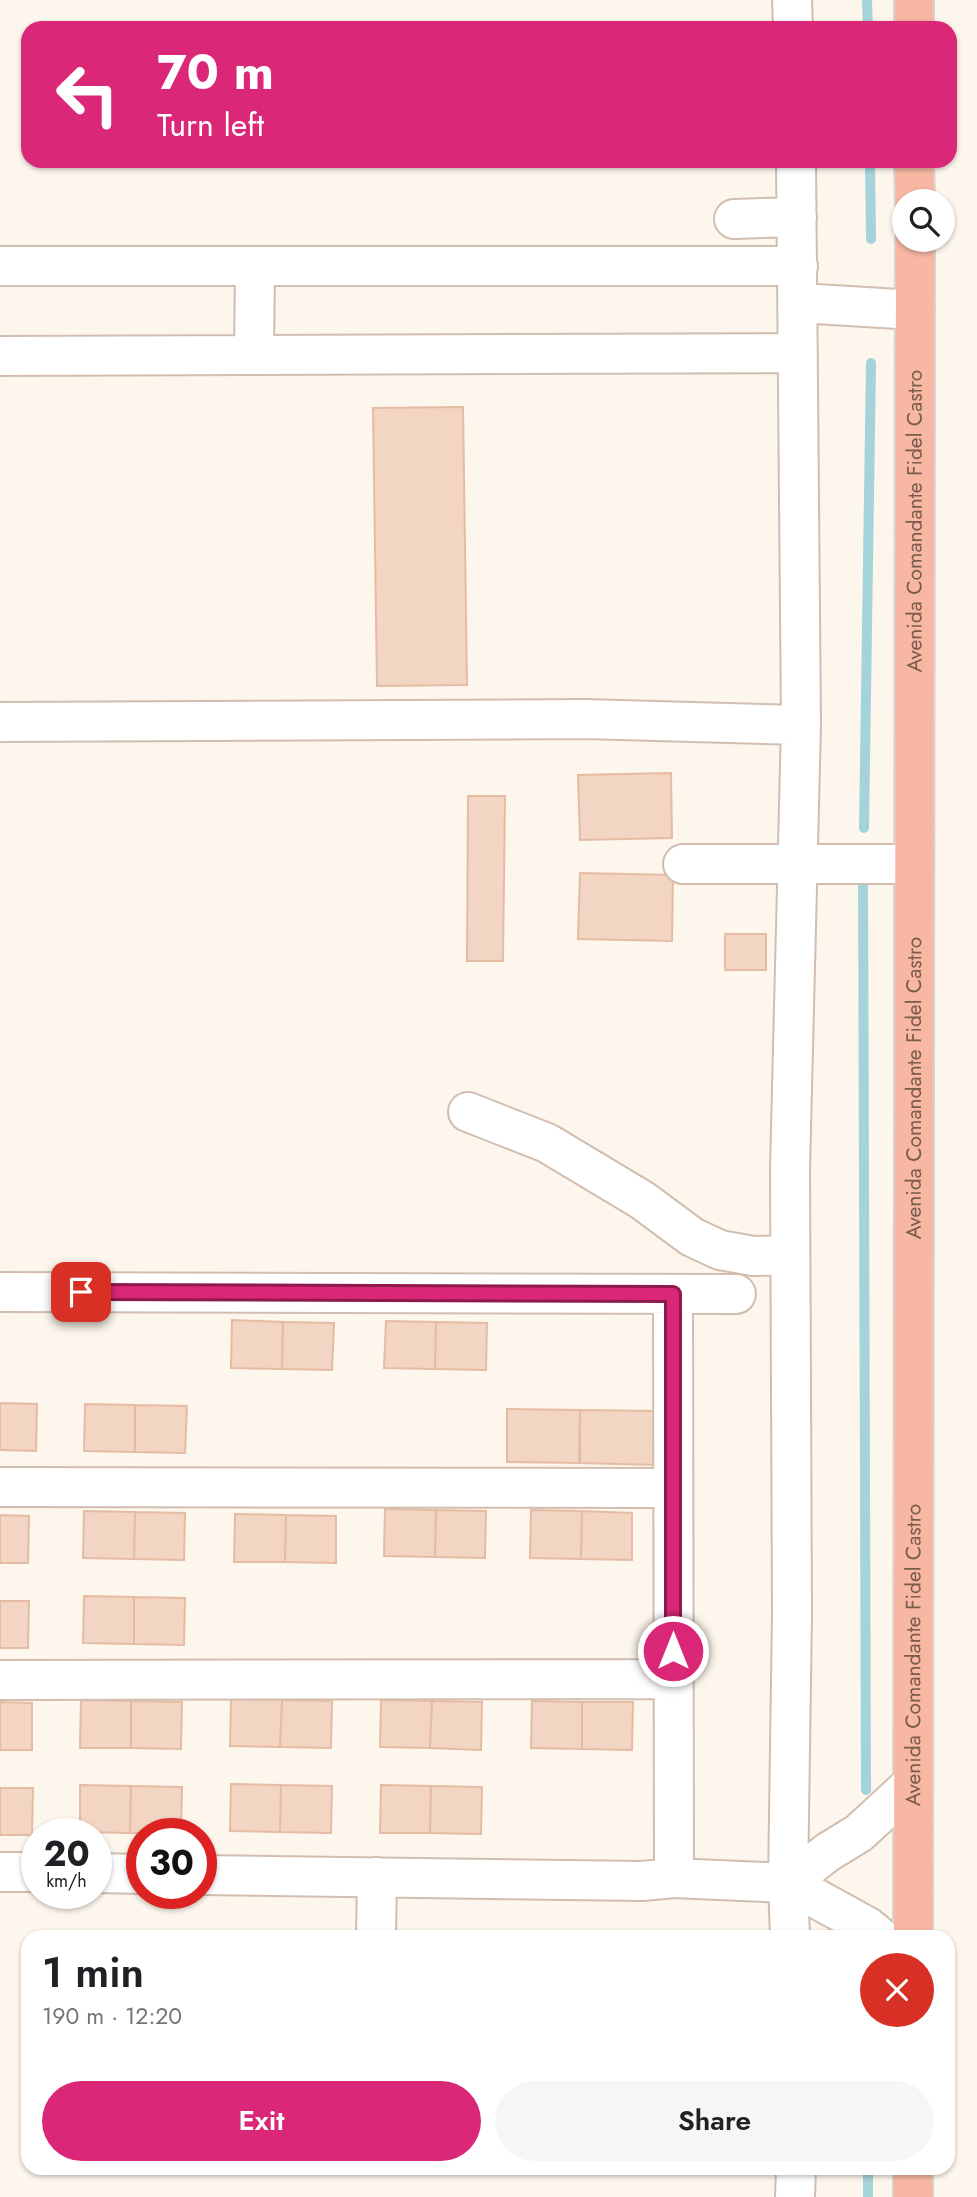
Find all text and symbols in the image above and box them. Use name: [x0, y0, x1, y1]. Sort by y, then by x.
text: 70 m: [157, 37, 274, 107]
icon: left: [42, 49, 133, 140]
text: Turn left: [157, 102, 264, 148]
map controls: [892, 189, 955, 252]
button: search: [892, 189, 955, 252]
street label: Avenida Comandante Fidel Castro: [899, 370, 930, 672]
street label: Avenida Comandante Fidel Castro: [899, 937, 929, 1239]
pin: [51, 1262, 111, 1322]
icon: arrive: [62, 1273, 100, 1311]
street label: Avenida Comandante Fidel Castro: [898, 1504, 929, 1806]
position arrow: [636, 1614, 710, 1688]
speed limit sign: 30: [126, 1818, 217, 1909]
text: 20: [43, 1829, 90, 1879]
text: km/h: [46, 1868, 87, 1894]
text: 1 min: [42, 1942, 144, 2003]
button: close: [860, 1953, 934, 2027]
text: 190 m · 12:20: [42, 1999, 182, 2033]
button: Exit: [42, 2081, 481, 2161]
button: Share: [495, 2081, 934, 2161]

